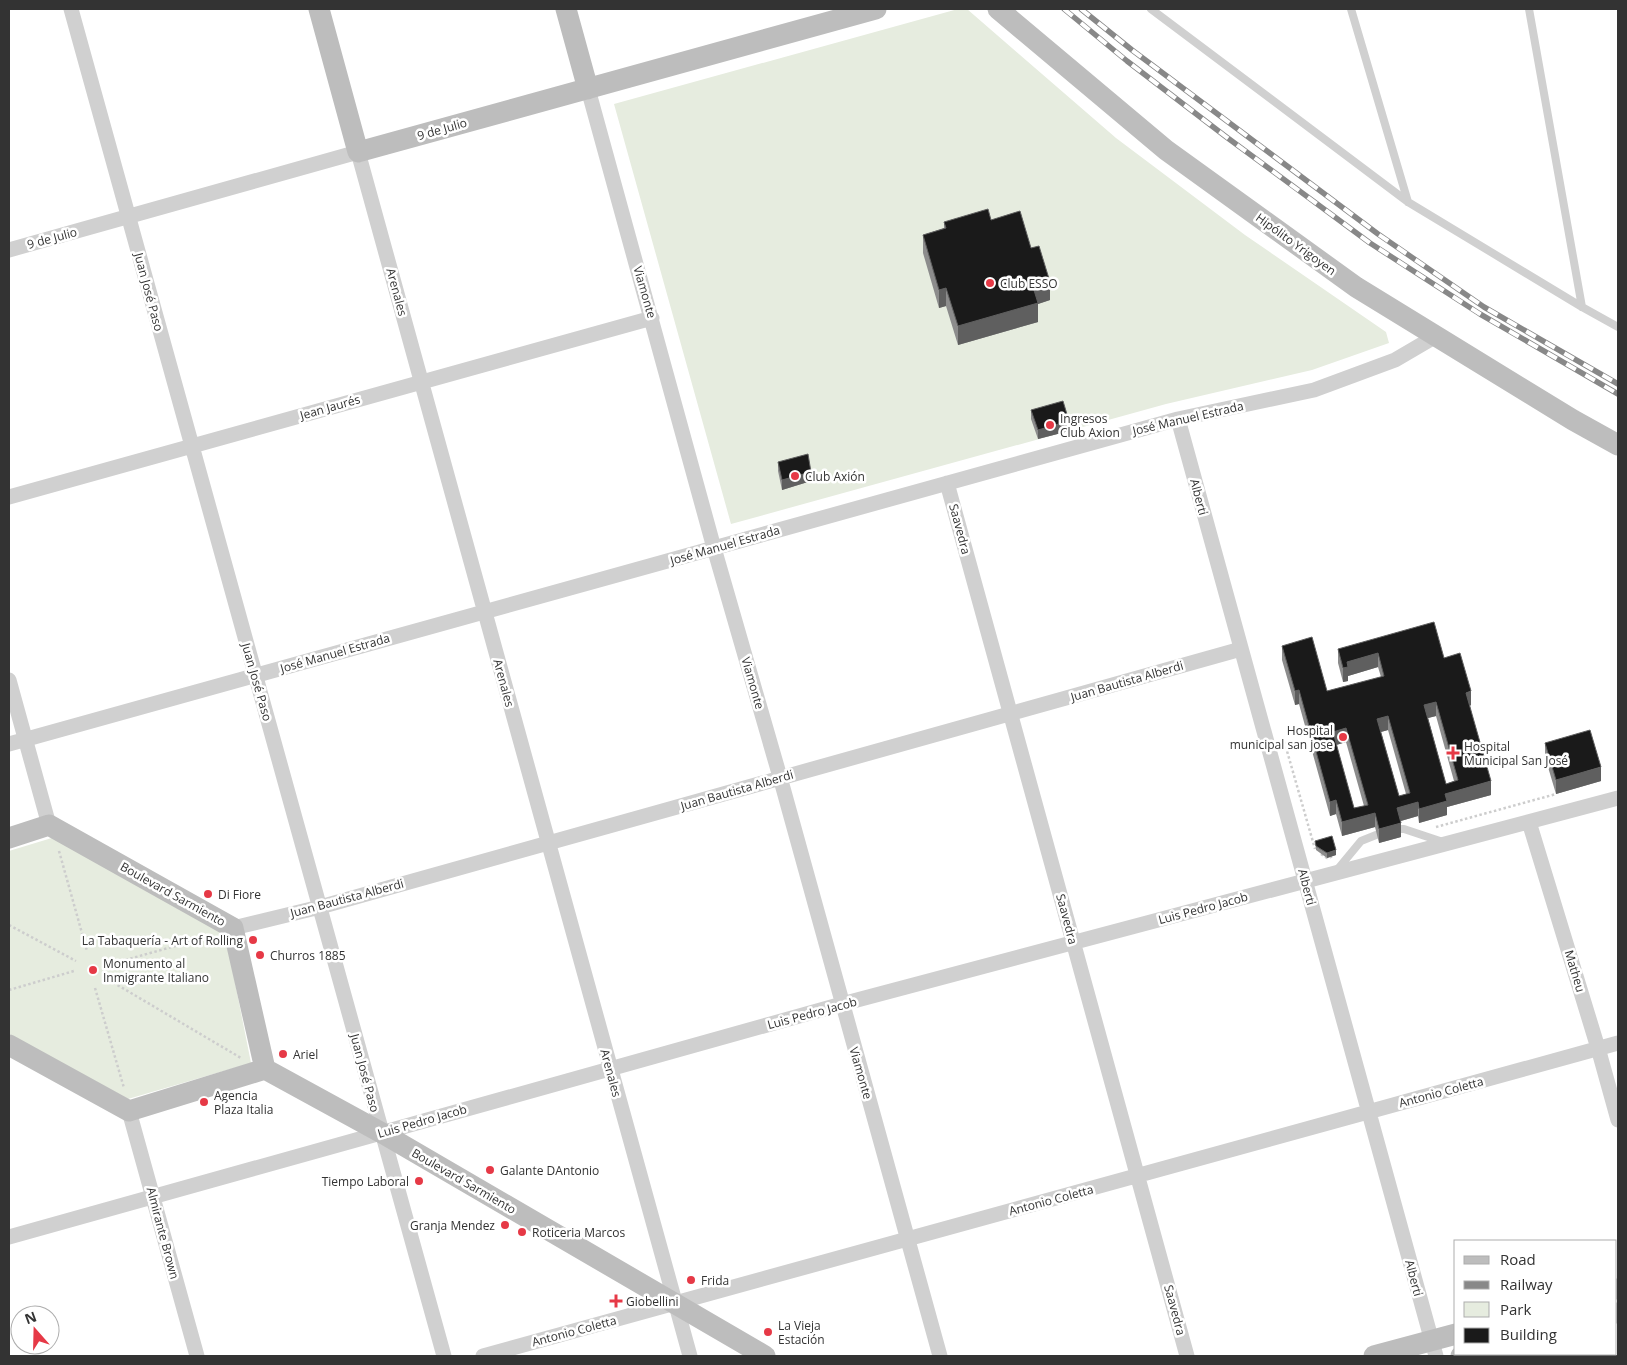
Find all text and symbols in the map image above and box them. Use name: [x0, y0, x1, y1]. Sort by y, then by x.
street label: 9 de Julio: [415, 114, 469, 144]
street label: Hipólito Yrigoyen: [1252, 209, 1340, 279]
street label: 9 de Julio: [25, 223, 79, 253]
street label: Juan José Paso: [130, 250, 168, 333]
street label: Viamonte: [629, 264, 661, 320]
street label: Arenales: [382, 266, 412, 318]
place label: Club ESSO: [1000, 275, 1058, 292]
marker: Club ESSO: [984, 277, 996, 289]
street label: Jean Jaurés: [297, 390, 362, 424]
street label: José Manuel Estrada: [1130, 397, 1245, 439]
place label: Ingresos Club Axion: [1060, 410, 1120, 441]
marker: Ingresos Club Axion: [1044, 419, 1056, 431]
place label: Club Axión: [805, 468, 865, 485]
marker: Club Axión: [789, 470, 801, 482]
street label: Alberti: [1186, 477, 1212, 517]
street label: Saavedra: [945, 502, 975, 556]
street label: José Manuel Estrada: [667, 521, 782, 569]
street label: José Manuel Estrada: [277, 629, 392, 677]
street label: Juan José Paso: [237, 640, 276, 723]
street label: Viamonte: [737, 655, 769, 711]
street label: Arenales: [489, 657, 519, 709]
street label: Juan Bautista Alberdi: [1068, 657, 1185, 706]
place label: Hospital municipal san jose: [1230, 722, 1333, 753]
marker: Hospital municipal san jose: [1337, 731, 1349, 743]
place label: Hospital Municipal San José: [1464, 738, 1568, 769]
marker: Hospital Municipal San José: [1446, 746, 1460, 760]
street label: Juan Bautista Alberdi: [678, 766, 795, 815]
street label: Boulevard Sarmiento: [117, 858, 229, 930]
street label: Alberti: [1294, 867, 1320, 907]
street label: Juan Bautista Alberdi: [288, 875, 406, 922]
place label: Di Fiore: [218, 886, 261, 903]
marker: Di Fiore: [202, 888, 214, 900]
street label: Luis Pedro Jacob: [1156, 888, 1250, 928]
street label: Saavedra: [1052, 892, 1082, 946]
place label: La Tabaquería - Art of Rolling: [82, 932, 243, 949]
marker: La Tabaquería - Art of Rolling: [247, 934, 259, 946]
place label: Churros 1885: [270, 947, 346, 964]
street label: Matheu: [1561, 948, 1589, 994]
marker: Churros 1885: [254, 949, 266, 961]
place label: Monumento al Inmigrante Italiano: [103, 955, 209, 986]
marker: Monumento al Inmigrante Italiano: [87, 964, 99, 976]
street label: Luis Pedro Jacob: [765, 993, 859, 1033]
street label: Juan José Paso: [346, 1031, 384, 1114]
street label: Viamonte: [845, 1045, 877, 1101]
place label: Ariel: [293, 1046, 318, 1063]
street label: Arenales: [596, 1047, 626, 1099]
marker: Ariel: [277, 1048, 289, 1060]
street label: Antonio Coletta: [1397, 1073, 1485, 1111]
place label: Agencia Plaza Italia: [214, 1087, 273, 1118]
marker: Agencia Plaza Italia: [198, 1096, 210, 1108]
street label: Luis Pedro Jacob: [375, 1100, 469, 1142]
street label: Boulevard Sarmiento: [409, 1144, 519, 1218]
place label: Galante DAntonio: [500, 1162, 599, 1179]
marker: Galante DAntonio: [484, 1164, 496, 1176]
place label: Tiempo Laboral: [322, 1173, 409, 1190]
marker: Tiempo Laboral: [413, 1175, 425, 1187]
street label: Antonio Coletta: [1007, 1181, 1095, 1219]
street label: Almirante Brown: [143, 1185, 183, 1281]
place label: Granja Mendez: [410, 1217, 495, 1234]
marker: Granja Mendez: [499, 1219, 511, 1231]
place label: Roticeria Marcos: [532, 1224, 625, 1241]
marker: Roticeria Marcos: [516, 1226, 528, 1238]
legend: [1454, 1240, 1617, 1355]
text: Road: [1500, 1249, 1536, 1269]
street label: Alberti: [1401, 1258, 1427, 1298]
place label: Frida: [701, 1272, 729, 1289]
marker: Frida: [685, 1274, 697, 1286]
text: Railway: [1500, 1274, 1553, 1294]
street label: Saavedra: [1160, 1283, 1190, 1337]
place label: Giobellini: [626, 1293, 679, 1310]
marker: Giobellini: [610, 1295, 622, 1307]
text: Park: [1500, 1299, 1531, 1319]
north arrow: [10, 1305, 60, 1355]
text: N: [22, 1306, 39, 1328]
street label: Antonio Coletta: [530, 1312, 618, 1350]
place label: La Vieja Estación: [778, 1317, 825, 1348]
text: Building: [1500, 1324, 1557, 1344]
marker: La Vieja Estación: [762, 1326, 774, 1338]

